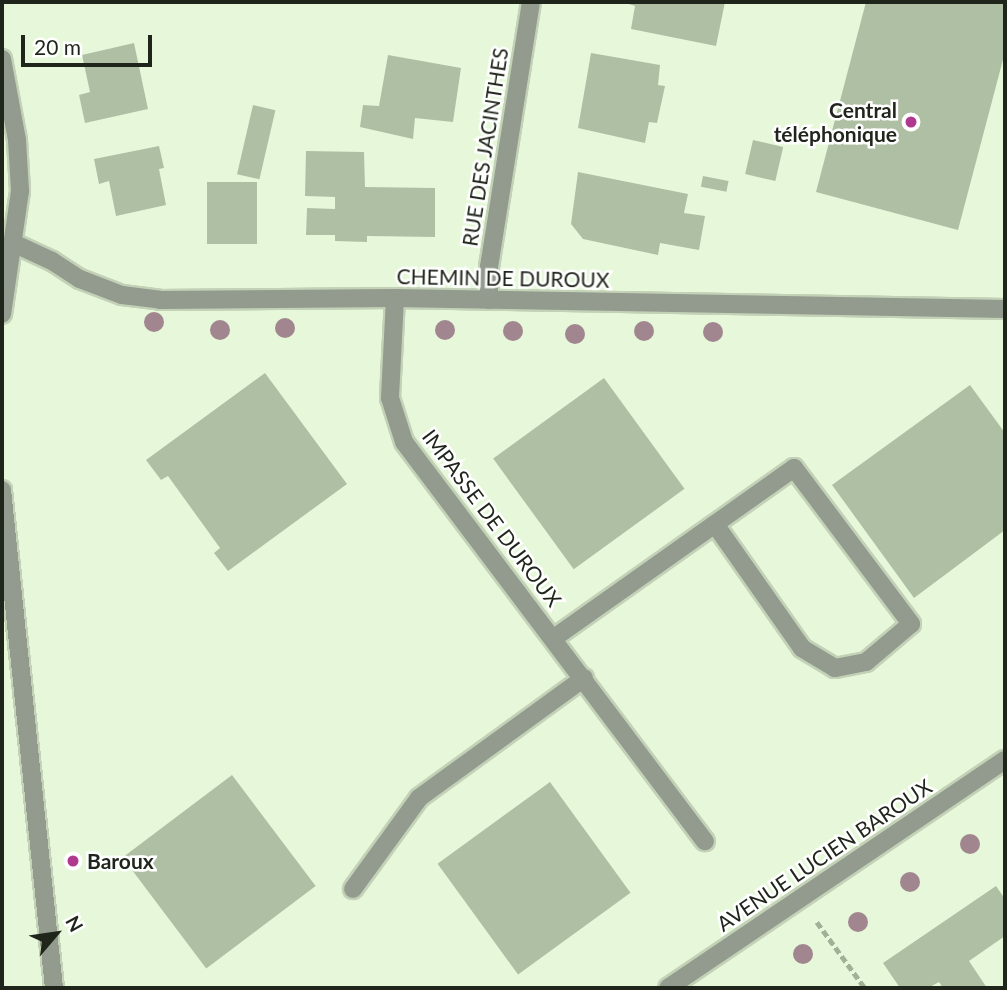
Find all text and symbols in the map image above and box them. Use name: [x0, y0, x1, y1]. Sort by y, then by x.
scale bar: [24, 21, 156, 65]
text: 20 m: [34, 34, 81, 59]
street label: RUE DES JACINTHES: [457, 46, 513, 248]
place label: Central téléphonique: [774, 97, 897, 147]
marker: Central téléphonique: [903, 114, 919, 130]
street label: CHEMIN DE DUROUX: [396, 264, 610, 292]
street label: IMPASSE DE DUROUX: [417, 424, 567, 612]
street label: AVENUE LUCIEN BAROUX: [712, 774, 936, 936]
place label: Baroux: [87, 848, 154, 874]
marker: Baroux: [65, 853, 81, 869]
north arrow: [21, 899, 91, 969]
text: N: [61, 912, 88, 936]

